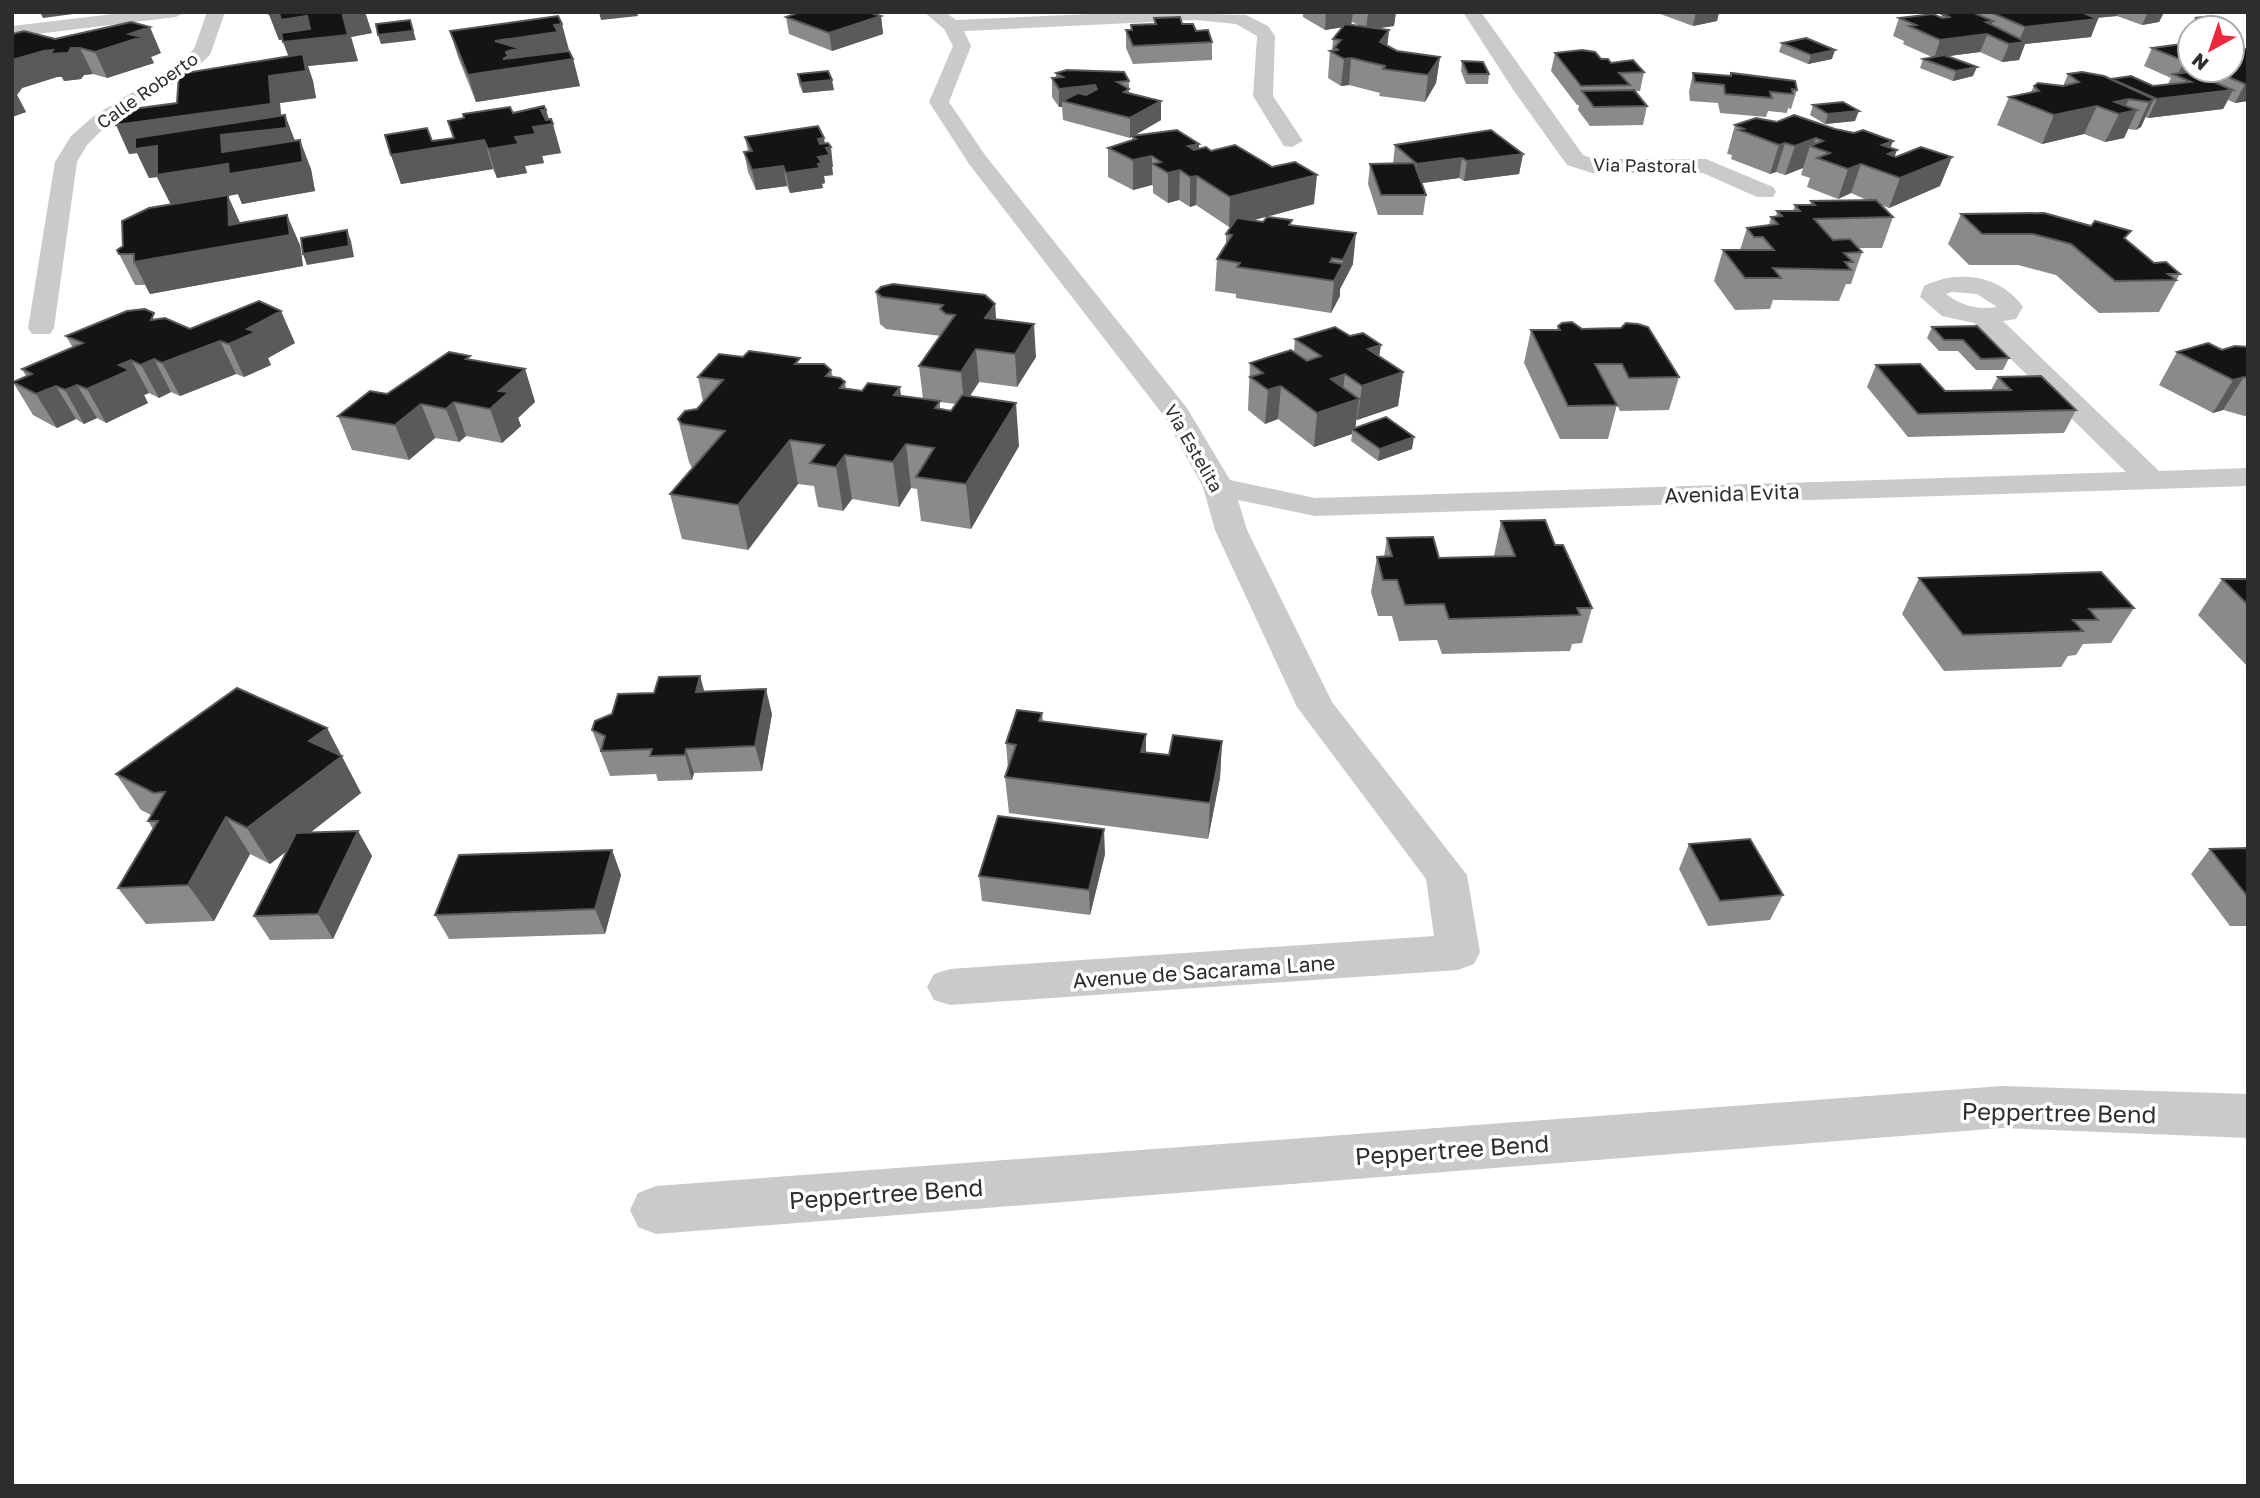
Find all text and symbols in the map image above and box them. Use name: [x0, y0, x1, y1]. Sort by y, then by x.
north arrow: [2176, 14, 2246, 84]
street label: Calle Roberto: [92, 47, 202, 133]
text: N: [2187, 49, 2213, 76]
street label: Via Pastoral: [1593, 153, 1697, 177]
street label: Via Estelita: [1160, 400, 1228, 496]
street label: Avenida Evita: [1664, 478, 1800, 508]
street label: Avenue de Sacarama Lane: [1072, 949, 1336, 993]
street label: Peppertree Bend: [1961, 1096, 2157, 1128]
street label: Peppertree Bend: [1354, 1128, 1550, 1170]
street label: Peppertree Bend: [788, 1172, 984, 1214]

